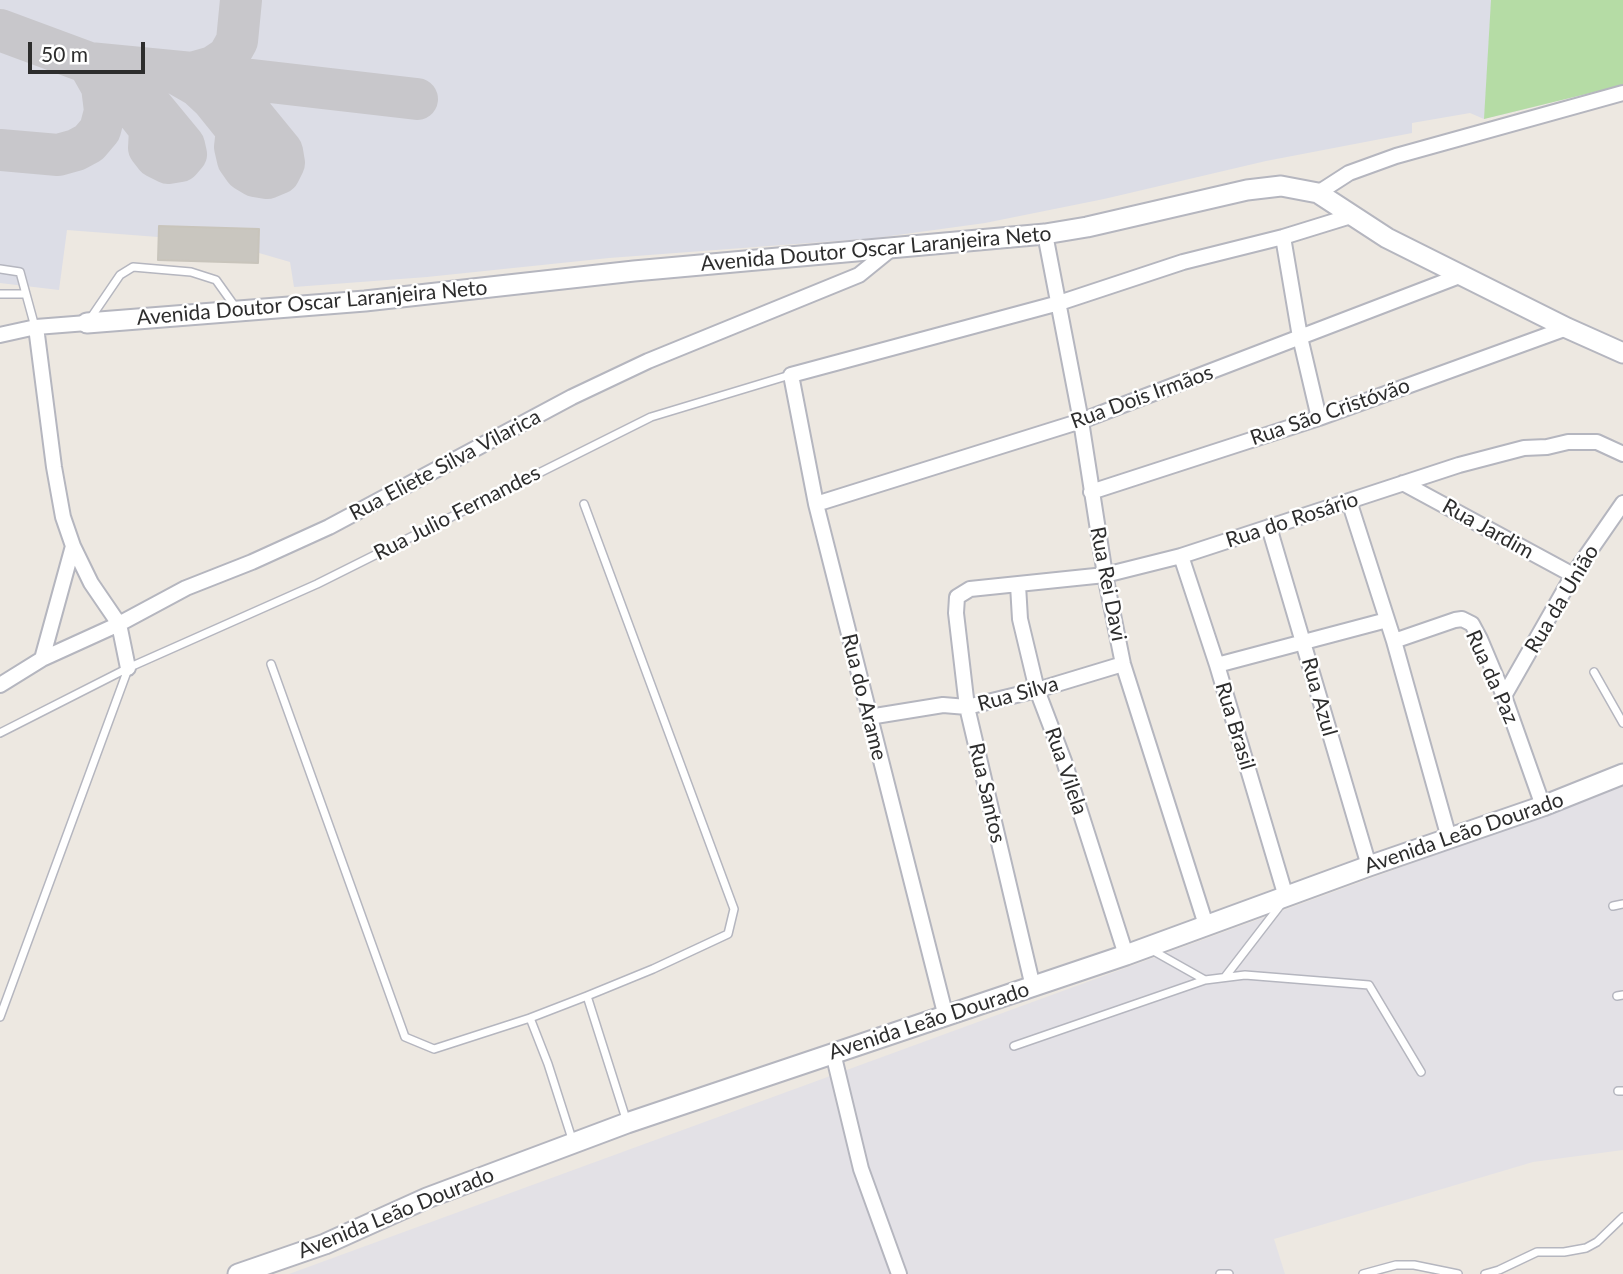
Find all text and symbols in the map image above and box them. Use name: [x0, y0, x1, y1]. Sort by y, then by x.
scale bar: [32, 28, 149, 72]
text: 50 m: [41, 41, 88, 66]
street label: Avenida Doutor Oscar Laranjeira Neto: [700, 221, 1052, 277]
street label: Avenida Doutor Oscar Laranjeira Neto: [136, 275, 488, 331]
street label: Rua Dois Irmãos: [1067, 360, 1217, 434]
street label: Rua São Cristóvão: [1247, 373, 1413, 451]
street label: Rua Eliete Silva Vilarica: [345, 404, 545, 526]
street label: Rua Julio Fernandes: [370, 460, 544, 566]
street label: Rua do Rosário: [1223, 487, 1361, 553]
street label: Rua Jardim: [1438, 494, 1538, 564]
street label: Rua Rei Davi: [1085, 525, 1131, 643]
street label: Rua da União: [1520, 540, 1604, 658]
street label: Rua da Paz: [1460, 626, 1524, 728]
street label: Rua do Arame: [836, 631, 892, 763]
street label: Rua Azul: [1296, 655, 1342, 739]
street label: Rua Silva: [975, 671, 1061, 717]
street label: Rua Brasil: [1210, 679, 1260, 773]
street label: Rua Vilela: [1039, 724, 1093, 818]
street label: Rua Santos: [963, 740, 1011, 846]
street label: Avenida Leão Dourado: [1361, 787, 1567, 879]
street label: Avenida Leão Dourado: [826, 977, 1032, 1065]
street label: Avenida Leão Dourado: [294, 1162, 498, 1264]

